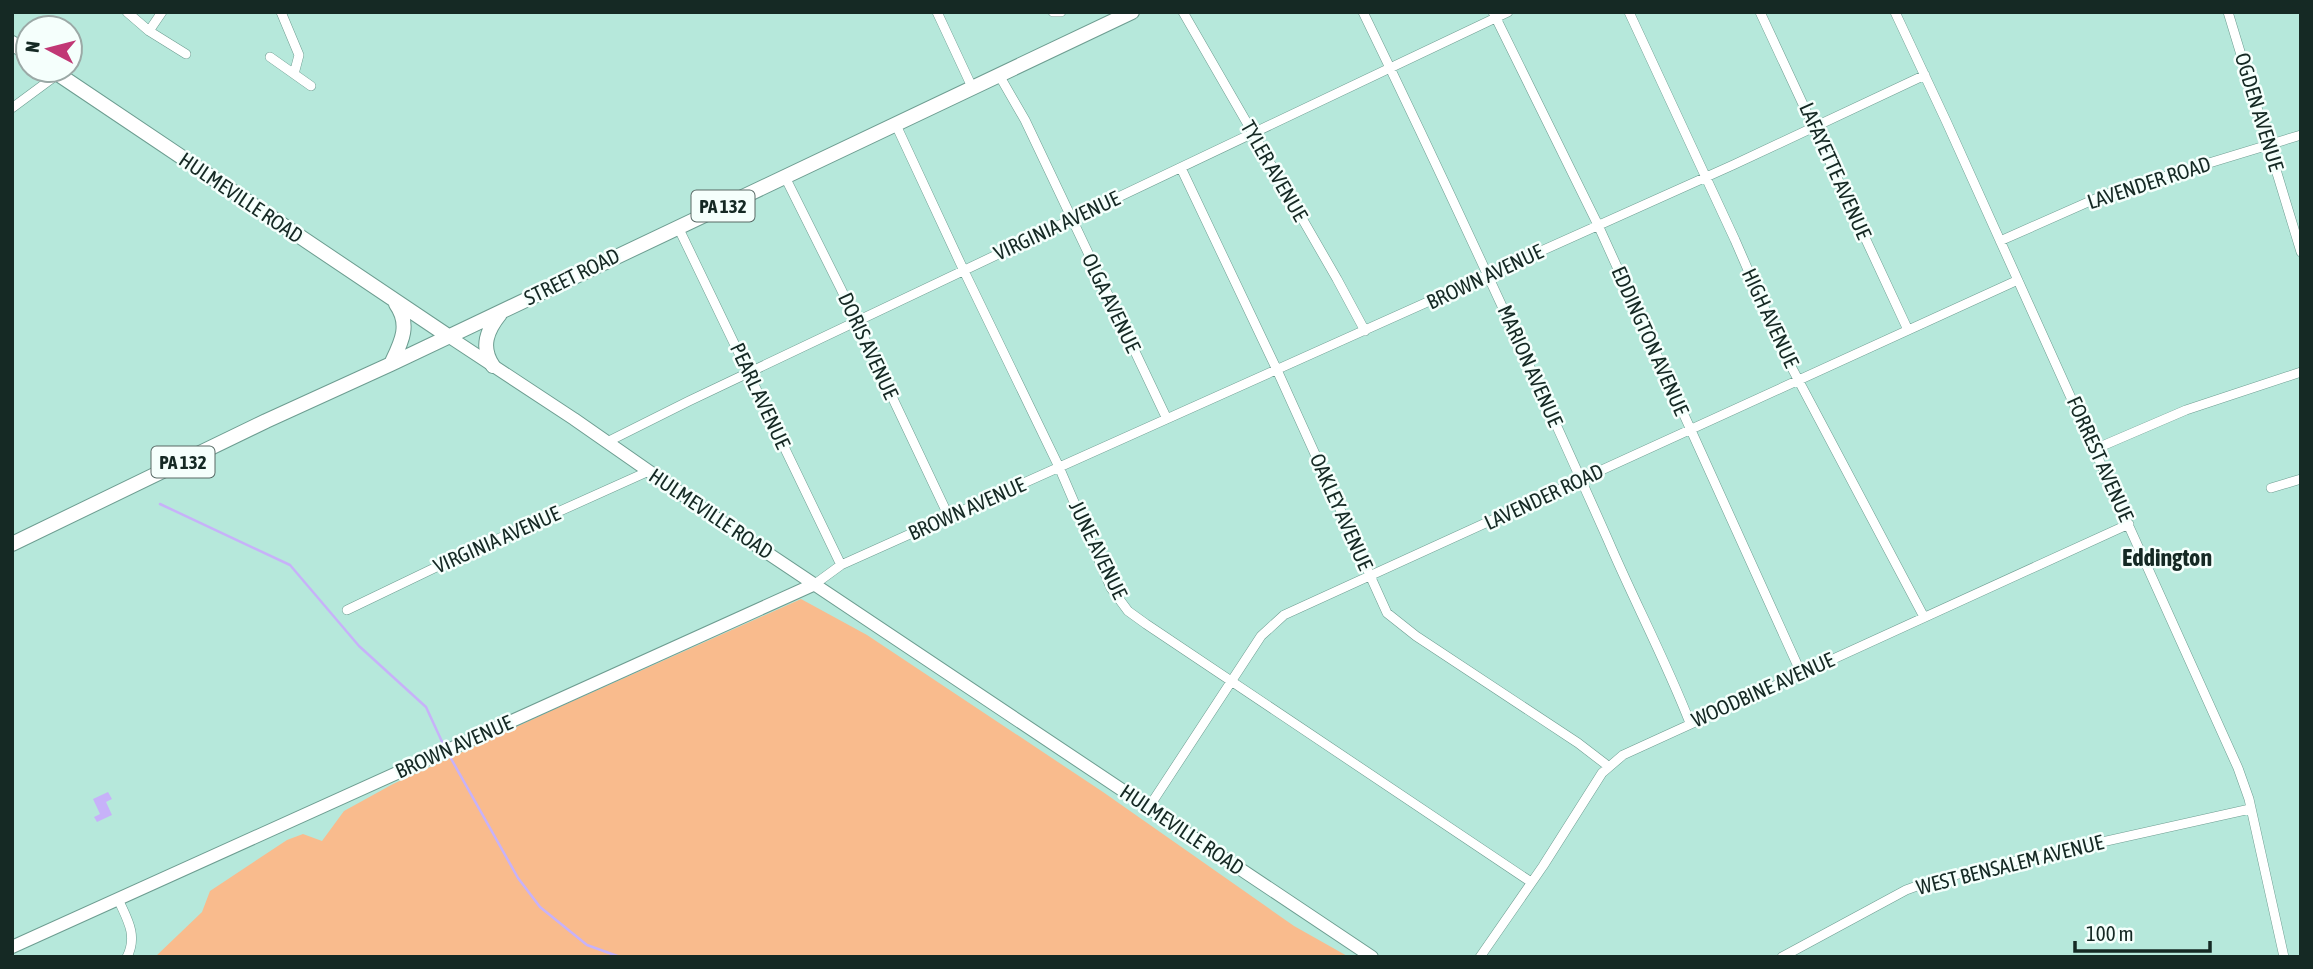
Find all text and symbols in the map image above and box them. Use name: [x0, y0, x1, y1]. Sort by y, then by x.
north arrow: [14, 14, 84, 84]
text: N: [21, 40, 44, 54]
street label: OGDEN AVENUE: [2231, 50, 2289, 174]
street label: LAFAYETTE AVENUE: [1795, 99, 1877, 243]
street label: TYLER AVENUE: [1237, 116, 1313, 225]
street label: HULMEVILLE ROAD: [175, 147, 308, 247]
street label: LAVENDER ROAD: [2084, 151, 2213, 213]
street label: VIRGINIA AVENUE: [990, 185, 1123, 265]
road number: PA 132: [692, 190, 754, 222]
street label: BROWN AVENUE: [1423, 239, 1547, 314]
street label: STREET ROAD: [520, 243, 623, 309]
street label: OLGA AVENUE: [1078, 249, 1146, 356]
street label: EDDINGTON AVENUE: [1607, 262, 1695, 419]
street label: HIGH AVENUE: [1738, 264, 1804, 371]
street label: DORIS AVENUE: [834, 289, 904, 403]
street label: MARION AVENUE: [1493, 301, 1568, 430]
street label: PEARL AVENUE: [726, 339, 796, 452]
street label: FORREST AVENUE: [2063, 392, 2139, 525]
road number: PA 132: [152, 446, 214, 477]
street label: OAKLEY AVENUE: [1306, 450, 1378, 574]
street label: LAVENDER ROAD: [1480, 458, 1607, 534]
street label: HULMEVILLE ROAD: [645, 463, 778, 563]
street label: BROWN AVENUE: [904, 472, 1029, 545]
street label: JUNE AVENUE: [1065, 497, 1133, 603]
street label: VIRGINIA AVENUE: [430, 500, 564, 578]
district label: Eddington: [2122, 544, 2212, 571]
street label: WOODBINE AVENUE: [1688, 647, 1838, 731]
street label: BROWN AVENUE: [391, 710, 516, 783]
street label: HULMEVILLE ROAD: [1116, 779, 1249, 879]
street label: WEST BENSALEM AVENUE: [1914, 829, 2106, 899]
scale bar: [2075, 909, 2210, 953]
text: 100 m: [2086, 921, 2134, 945]

